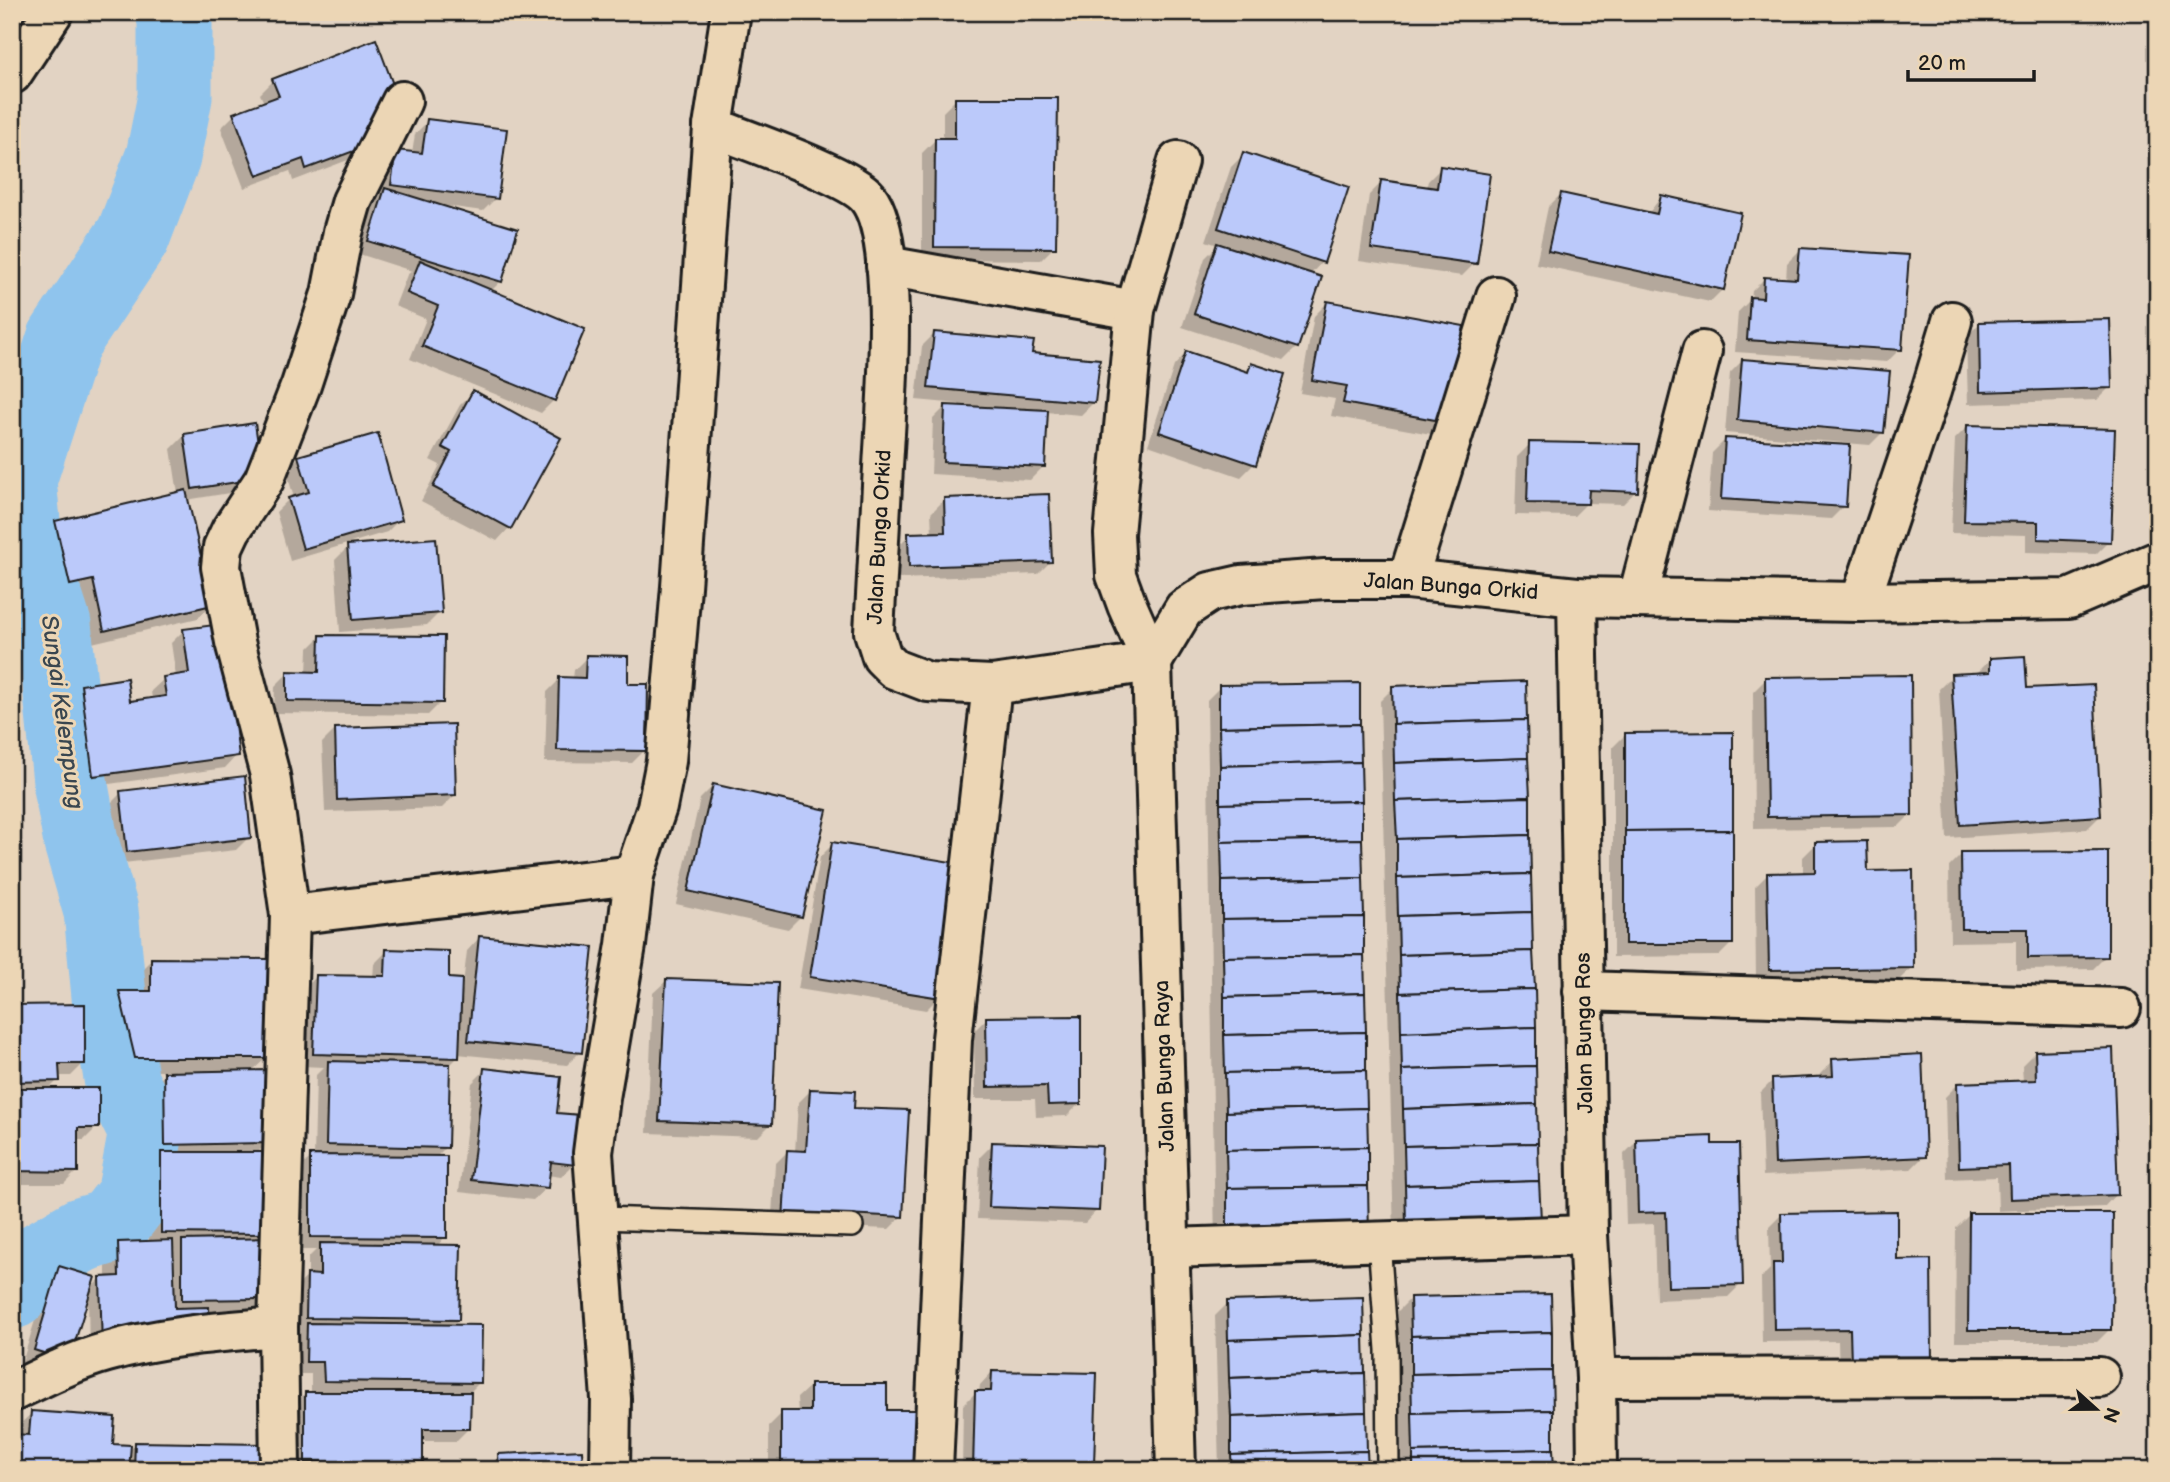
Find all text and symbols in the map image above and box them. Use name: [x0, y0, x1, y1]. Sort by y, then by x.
scale bar: [1908, 38, 2034, 82]
text: 20 m: [1918, 51, 1966, 76]
street label: Jalan Bunga Orkid: [862, 449, 897, 625]
street label: Jalan Bunga Orkid: [1363, 568, 1539, 605]
water label: Sungai Kelempung: [35, 613, 89, 811]
street label: Jalan Bunga Ros: [1571, 952, 1598, 1114]
street label: Jalan Bunga Raya: [1149, 980, 1180, 1152]
north arrow: [2062, 1374, 2132, 1444]
text: N: [2097, 1404, 2124, 1425]

